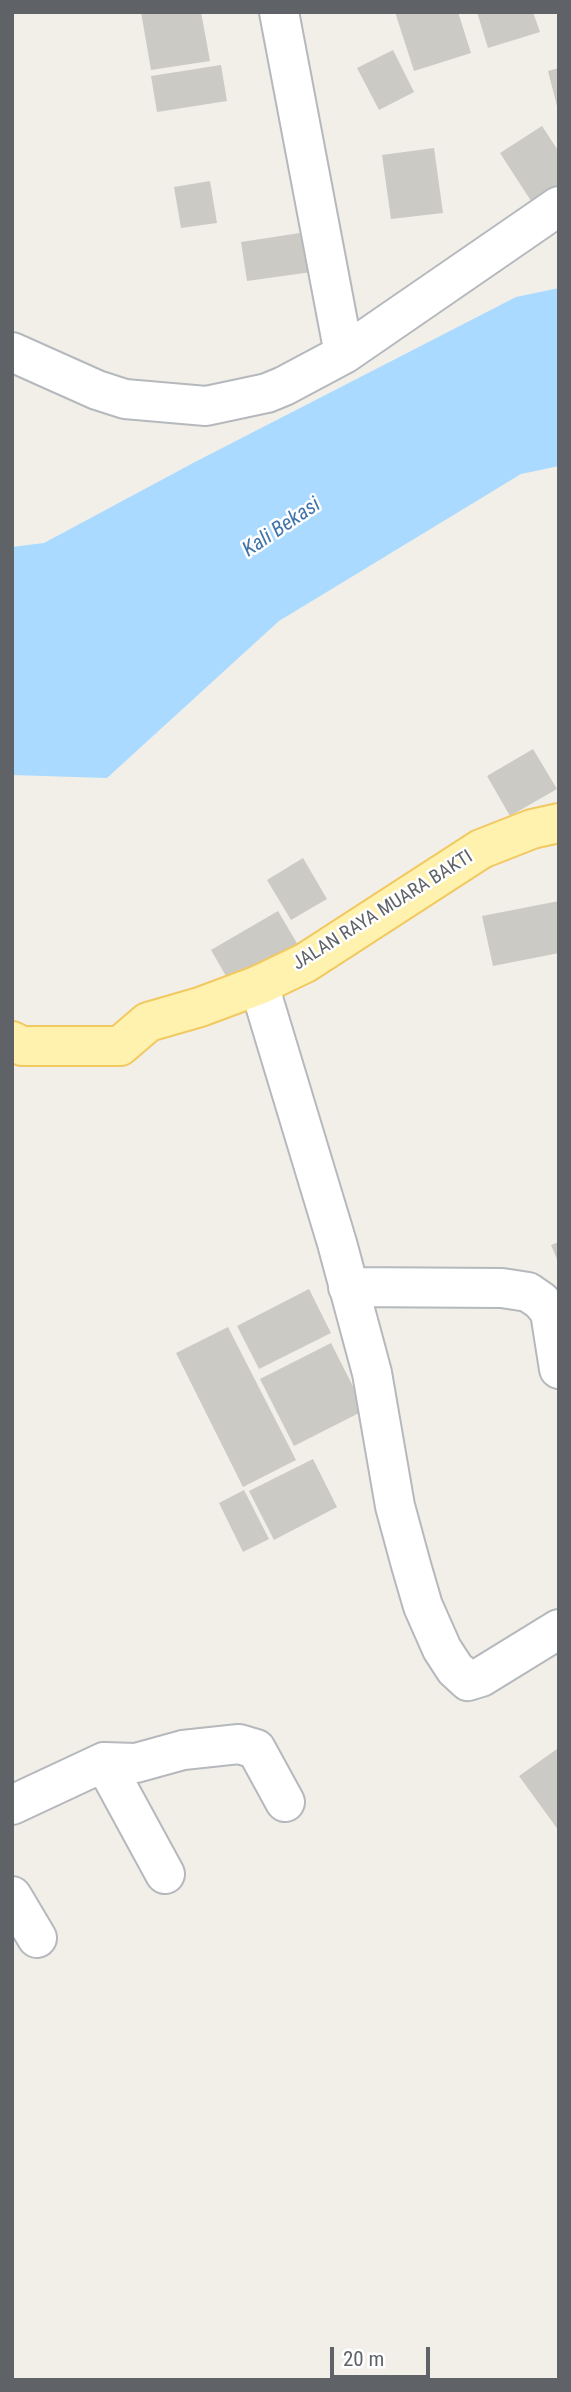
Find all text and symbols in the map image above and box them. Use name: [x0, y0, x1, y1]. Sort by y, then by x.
water label: Kali Bekasi: [238, 493, 326, 563]
street label: JALAN RAYA MUARA BAKTI: [289, 846, 477, 976]
scale bar: [333, 2332, 433, 2376]
text: 20 m: [343, 2347, 384, 2371]

